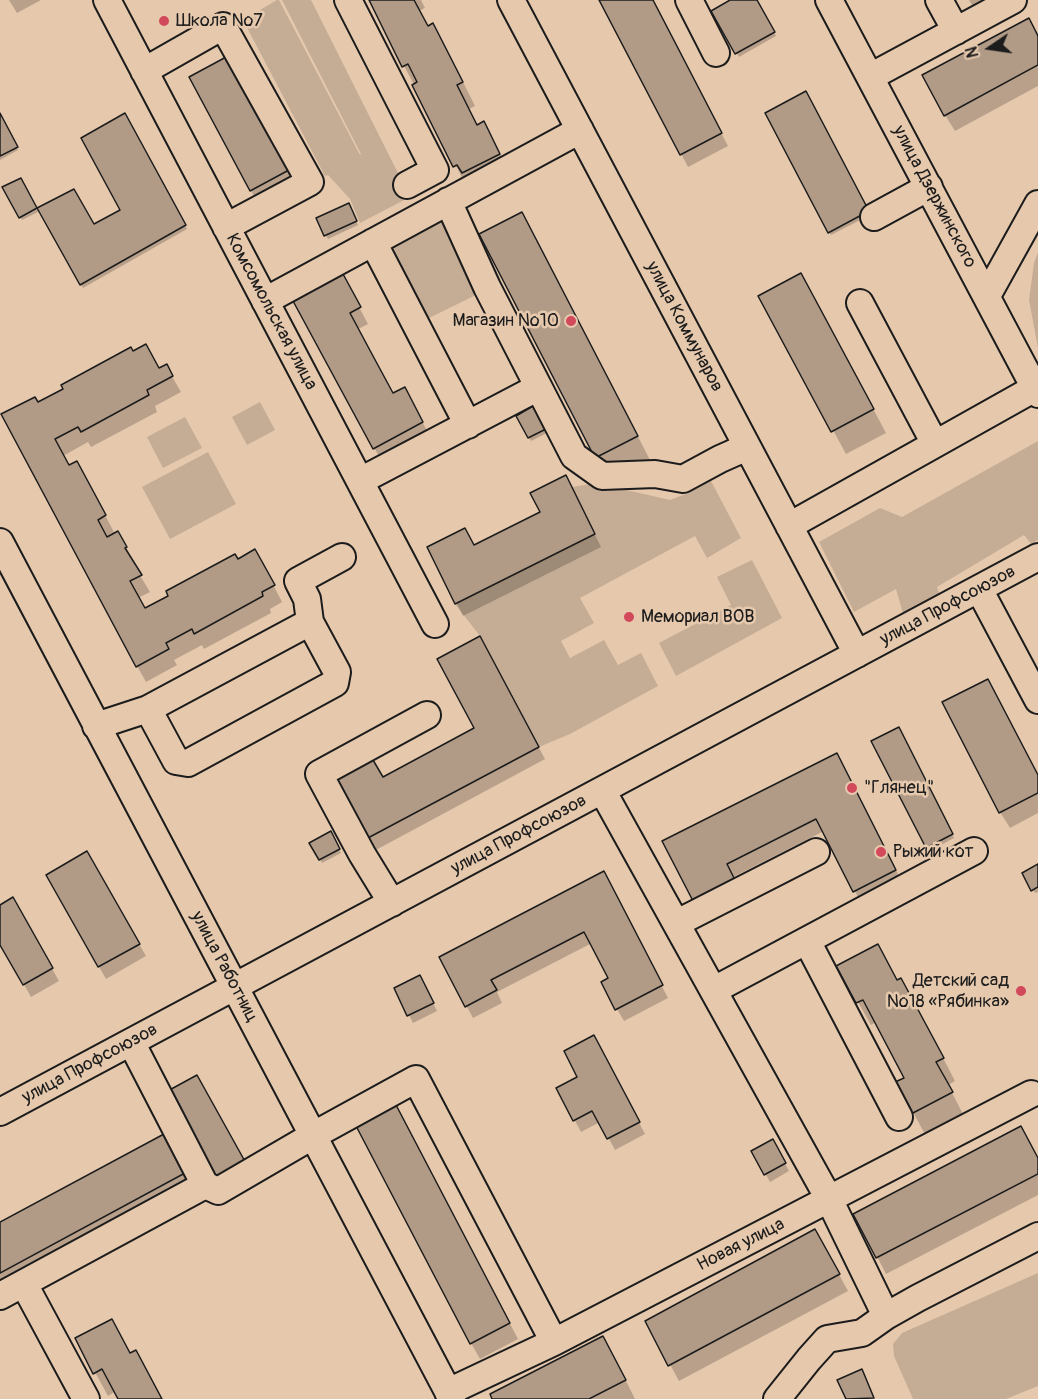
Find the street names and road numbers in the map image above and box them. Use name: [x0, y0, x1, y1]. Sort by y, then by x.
street label: улица Дзержинского: [887, 122, 981, 272]
street label: Комсомольская улица: [221, 230, 321, 394]
street label: улица Коммунаров: [641, 258, 727, 396]
street label: улица Профсоюзов: [877, 561, 1019, 651]
street label: улица Профсоюзов: [448, 790, 590, 880]
street label: улица Работниц: [186, 908, 262, 1026]
street label: улица Профсоюзов: [19, 1019, 161, 1109]
street label: Новая улица: [694, 1214, 788, 1276]

